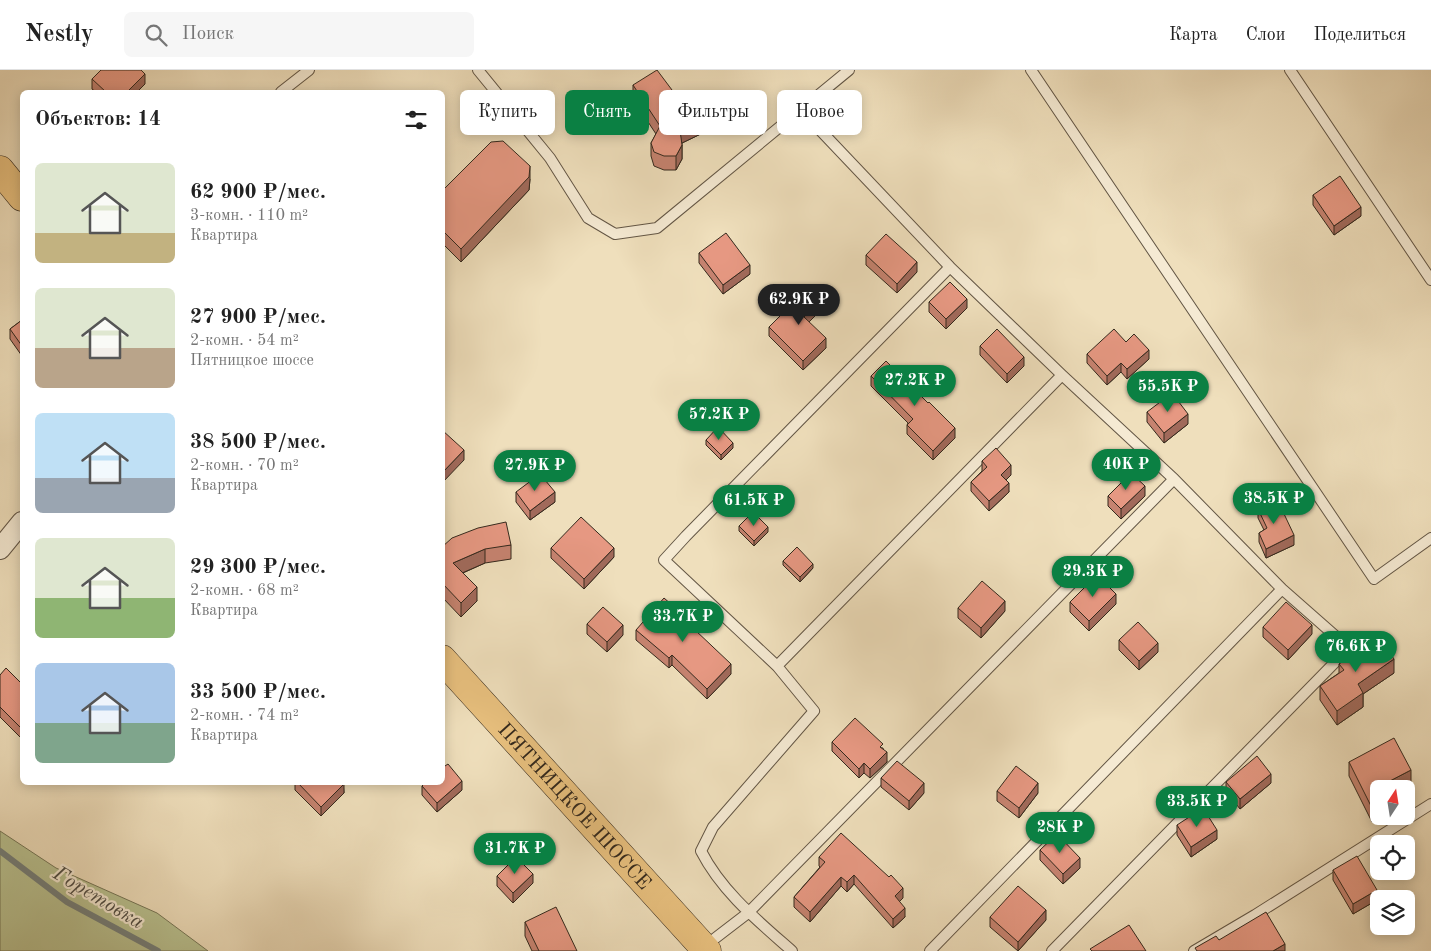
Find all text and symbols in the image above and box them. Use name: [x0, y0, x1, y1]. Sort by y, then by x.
search box: [124, 12, 474, 57]
icon: search: [142, 21, 170, 49]
text: Nestly: [25, 23, 94, 47]
text: Поиск: [182, 25, 234, 44]
text: Карта: [1169, 26, 1218, 44]
text: Слои: [1246, 26, 1285, 44]
text: Поделиться: [1313, 26, 1406, 44]
chip: Купить: [460, 90, 555, 135]
chip: Снять: [565, 90, 649, 135]
chip: Фильтры: [659, 90, 767, 135]
chip: Новое: [777, 90, 862, 135]
icon: filters: [402, 106, 430, 134]
text: Объектов: 14: [35, 109, 161, 130]
text: 62 900 ₽/мес.: [190, 182, 326, 203]
icon: home: [75, 183, 135, 243]
text: 3-комн. · 110 m²: [190, 208, 308, 224]
text: Квартира: [190, 228, 258, 244]
pin: 62.9K ₽: [753, 284, 845, 326]
text: 62.9K ₽: [769, 292, 829, 308]
text: 27 900 ₽/мес.: [190, 307, 326, 328]
icon: home: [75, 308, 135, 368]
text: 2-комн. · 54 m²: [190, 333, 299, 349]
text: Пятницкое шоссе: [190, 353, 314, 369]
pin: 27.2K ₽: [869, 364, 961, 407]
pin: 55.5K ₽: [1122, 370, 1214, 413]
text: 27.2K ₽: [885, 373, 945, 389]
text: 55.5K ₽: [1138, 379, 1198, 395]
pin: 57.2K ₽: [673, 398, 765, 441]
text: 57.2K ₽: [689, 407, 749, 423]
text: 38 500 ₽/мес.: [190, 432, 326, 453]
icon: home: [75, 433, 135, 493]
pin: 40K ₽: [1091, 448, 1161, 491]
pin: 27.9K ₽: [489, 450, 581, 492]
text: 40K ₽: [1103, 457, 1149, 473]
text: 2-комн. · 70 m²: [190, 458, 299, 474]
text: 27.9K ₽: [505, 458, 565, 474]
text: Квартира: [190, 478, 258, 494]
pin: 38.5K ₽: [1228, 482, 1320, 525]
pin: 61.5K ₽: [708, 484, 800, 527]
text: 38.5K ₽: [1244, 491, 1304, 507]
text: 61.5K ₽: [724, 493, 784, 509]
pin: 29.3K ₽: [1047, 556, 1139, 598]
text: 29 300 ₽/мес.: [190, 557, 326, 578]
icon: home: [75, 558, 135, 618]
text: 29.3K ₽: [1063, 564, 1123, 580]
text: 2-комн. · 68 m²: [190, 583, 299, 599]
pin: 33.7K ₽: [637, 600, 729, 643]
text: Квартира: [190, 603, 258, 619]
text: 33.7K ₽: [653, 609, 713, 625]
pin: 76.6K ₽: [1310, 630, 1402, 673]
text: 76.6K ₽: [1326, 639, 1386, 655]
text: 33 500 ₽/мес.: [190, 682, 326, 703]
icon: home: [75, 683, 135, 743]
text: 2-комн. · 74 m²: [190, 708, 299, 724]
street label: ПЯТНИЦКОЕ ШОССЕ: [493, 720, 654, 894]
text: Квартира: [190, 728, 258, 744]
north arrow: [1370, 780, 1415, 825]
map controls: [1370, 780, 1415, 935]
pin: 33.5K ₽: [1151, 786, 1243, 828]
text: 33.5K ₽: [1167, 794, 1227, 810]
pin: 28K ₽: [1025, 812, 1095, 854]
text: 28K ₽: [1037, 820, 1083, 836]
pin: 31.7K ₽: [469, 832, 561, 875]
button: locate: [1370, 835, 1415, 880]
text: 31.7K ₽: [485, 841, 545, 857]
water label: Горетовка: [48, 863, 147, 933]
button: layers: [1370, 890, 1415, 935]

